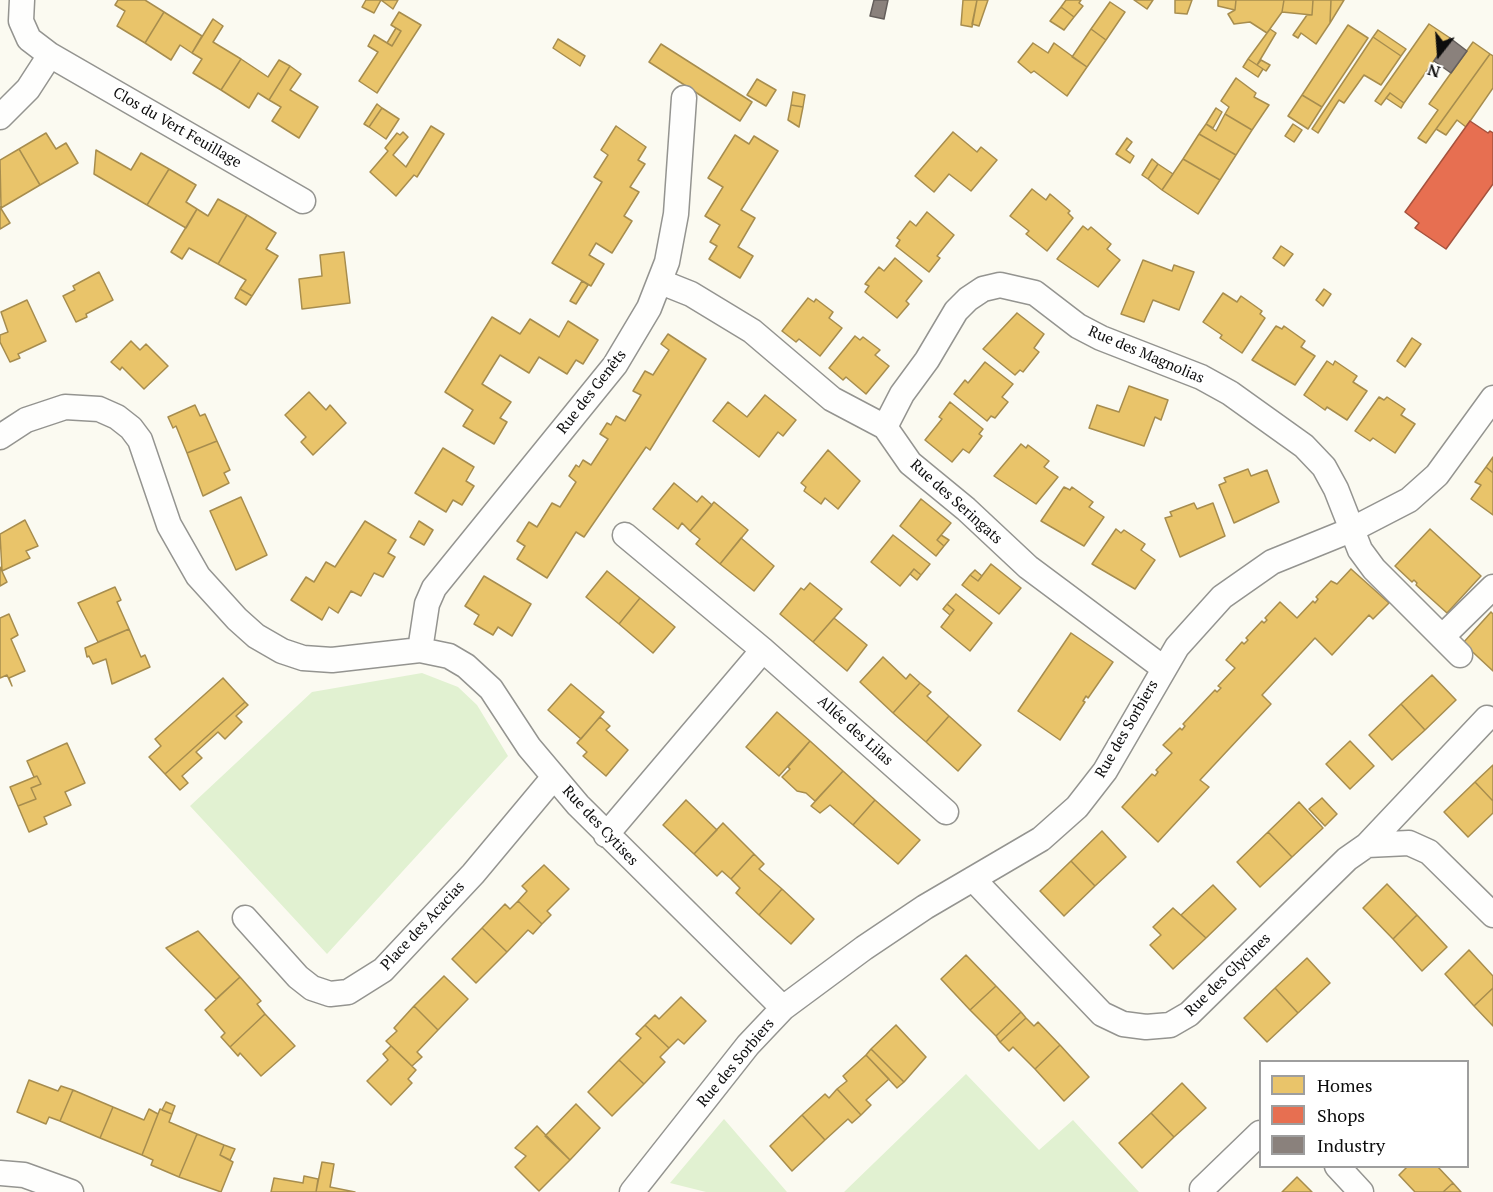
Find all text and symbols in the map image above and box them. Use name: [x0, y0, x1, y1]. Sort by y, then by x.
north arrow: [1409, 24, 1469, 84]
text: N: [1425, 59, 1443, 84]
street label: Clos du Vert Feuillage: [110, 84, 244, 172]
street label: Rue des Magnolias: [1085, 322, 1207, 388]
street label: Rue des Genêts: [554, 346, 630, 438]
street label: Rue des Seringats: [906, 456, 1006, 548]
street label: Rue des Sorbiers: [1092, 677, 1162, 781]
street label: Allée des Lilas: [814, 692, 896, 770]
street label: Rue des Cytises: [558, 782, 642, 870]
street label: Place des Acacias: [377, 878, 469, 974]
street label: Rue des Glycines: [1181, 930, 1275, 1020]
street label: Rue des Sorbiers: [694, 1015, 778, 1111]
legend: [1259, 1060, 1469, 1168]
text: Homes: [1317, 1073, 1372, 1097]
text: Shops: [1317, 1103, 1365, 1127]
text: Industry: [1317, 1133, 1385, 1157]

